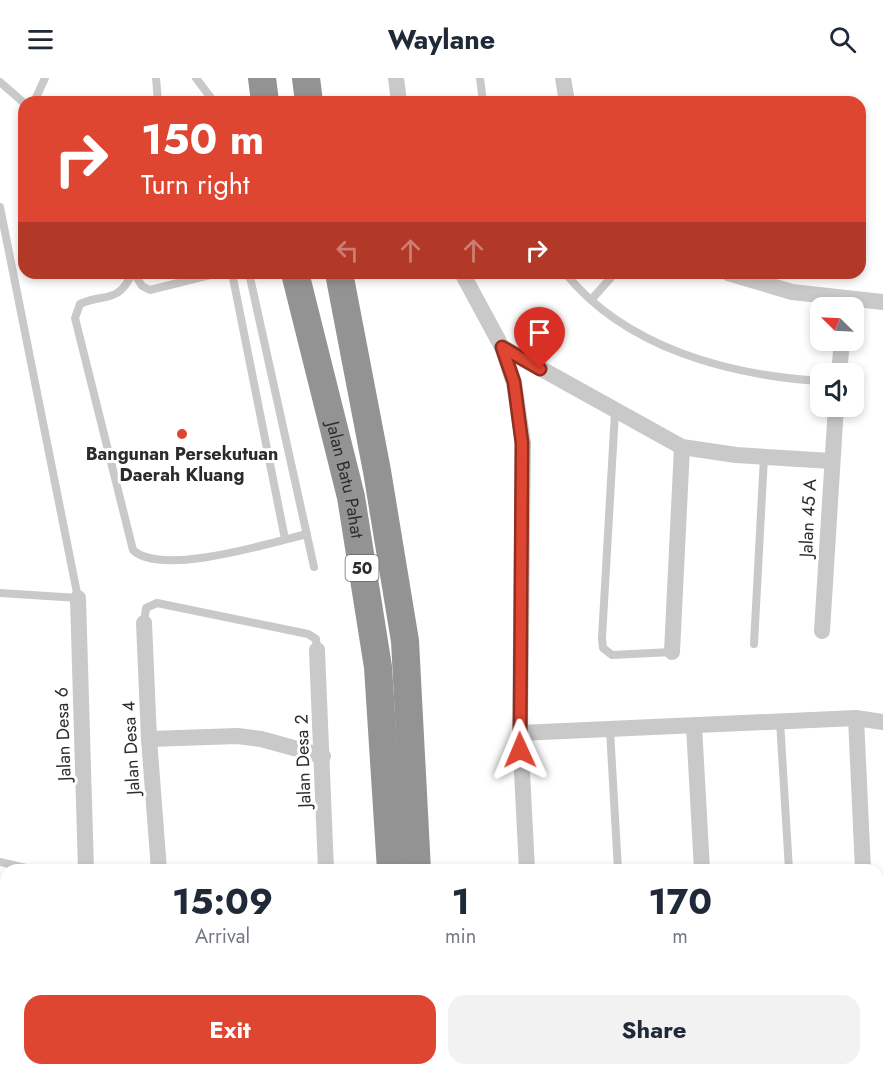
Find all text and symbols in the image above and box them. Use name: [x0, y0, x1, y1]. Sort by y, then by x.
text: Waylane: [388, 20, 495, 59]
icon: menu: [24, 23, 57, 56]
icon: search: [826, 23, 859, 56]
text: 150 m: [141, 109, 264, 170]
icon: right: [42, 120, 120, 198]
text: Turn right: [141, 165, 249, 204]
icon: left: [331, 234, 364, 267]
icon: ahead: [394, 234, 427, 267]
icon: ahead: [457, 234, 490, 267]
icon: right: [520, 234, 553, 267]
north arrow: [810, 297, 864, 351]
map controls: [810, 297, 864, 417]
pin: [514, 307, 565, 369]
icon: arrive: [523, 316, 556, 349]
button: sound: [810, 363, 864, 417]
street label: Jalan Batu Pahat: [319, 417, 370, 541]
marker: Bangunan Persekutuan Daerah Kluang: [175, 427, 189, 441]
place label: Bangunan Persekutuan Daerah Kluang: [86, 441, 278, 488]
street label: Jalan 45 A: [793, 478, 823, 560]
road number: 50: [346, 555, 378, 581]
street label: Jalan Desa 6: [48, 687, 78, 783]
street label: Jalan Desa 4: [116, 700, 147, 798]
street label: Jalan Desa 2: [288, 714, 318, 810]
position arrow: [488, 718, 552, 782]
text: 15:09: [172, 875, 273, 927]
text: 1: [451, 875, 470, 927]
text: 170: [648, 875, 712, 927]
text: Arrival: [195, 922, 250, 951]
text: min: [445, 922, 476, 951]
text: m: [672, 922, 688, 951]
button: Exit: [24, 995, 436, 1064]
button: Share: [448, 995, 860, 1064]

